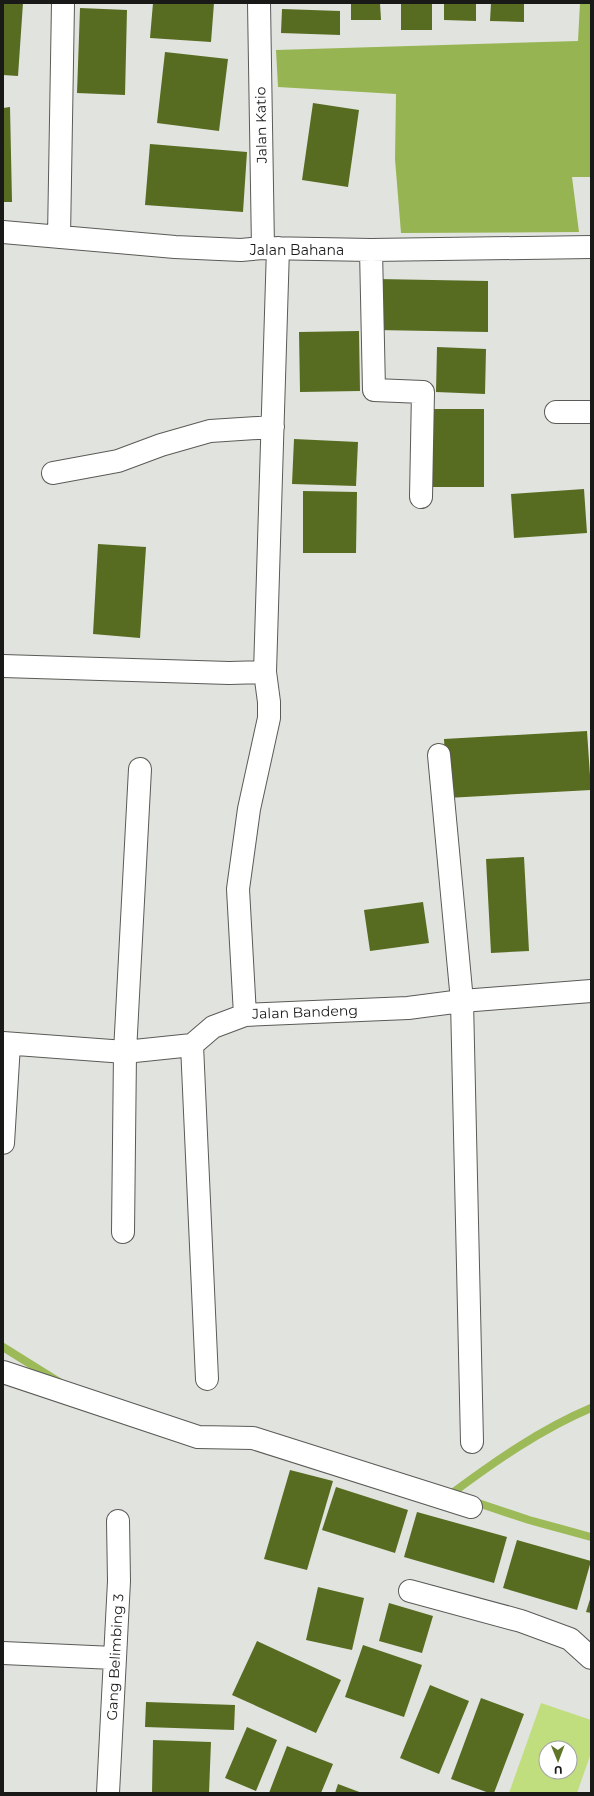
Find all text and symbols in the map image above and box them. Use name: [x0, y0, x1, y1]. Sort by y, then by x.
street label: Jalan Katio: [251, 86, 271, 164]
street label: Jalan Bahana: [249, 241, 344, 259]
street label: Jalan Bandeng: [251, 1001, 358, 1023]
street label: Gang Belimbing 3: [103, 1593, 127, 1721]
north arrow: [538, 1740, 578, 1780]
text: U: [554, 1763, 563, 1777]

